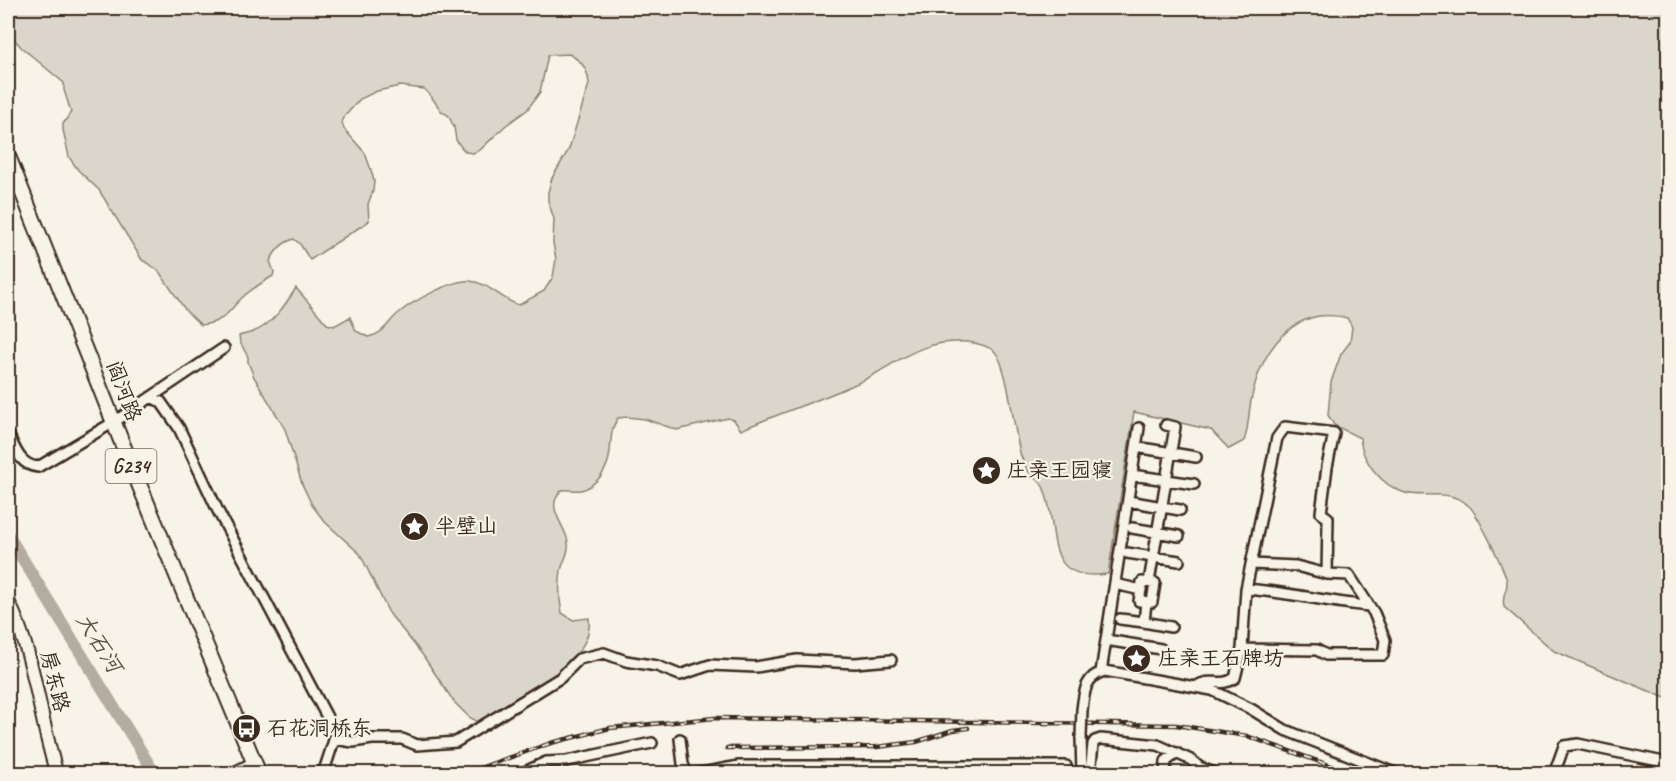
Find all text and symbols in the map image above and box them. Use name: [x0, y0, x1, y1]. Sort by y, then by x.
street label: 阎河路: [101, 357, 147, 425]
road number: G234: [106, 449, 156, 483]
place icon: 庄亲王园寝: [970, 454, 1002, 486]
place label: 庄亲王园寝: [1007, 457, 1112, 483]
place icon: 半壁山: [398, 510, 430, 542]
place label: 半壁山: [435, 513, 498, 539]
water label: 大石河: [70, 608, 130, 681]
place icon: 庄亲王石牌坊: [1121, 642, 1153, 674]
place label: 庄亲王石牌坊: [1158, 645, 1284, 671]
street label: 房东路: [35, 647, 75, 715]
bus stop icon: 石花洞桥东: [230, 712, 262, 744]
place label: 石花洞桥东: [267, 715, 372, 741]

